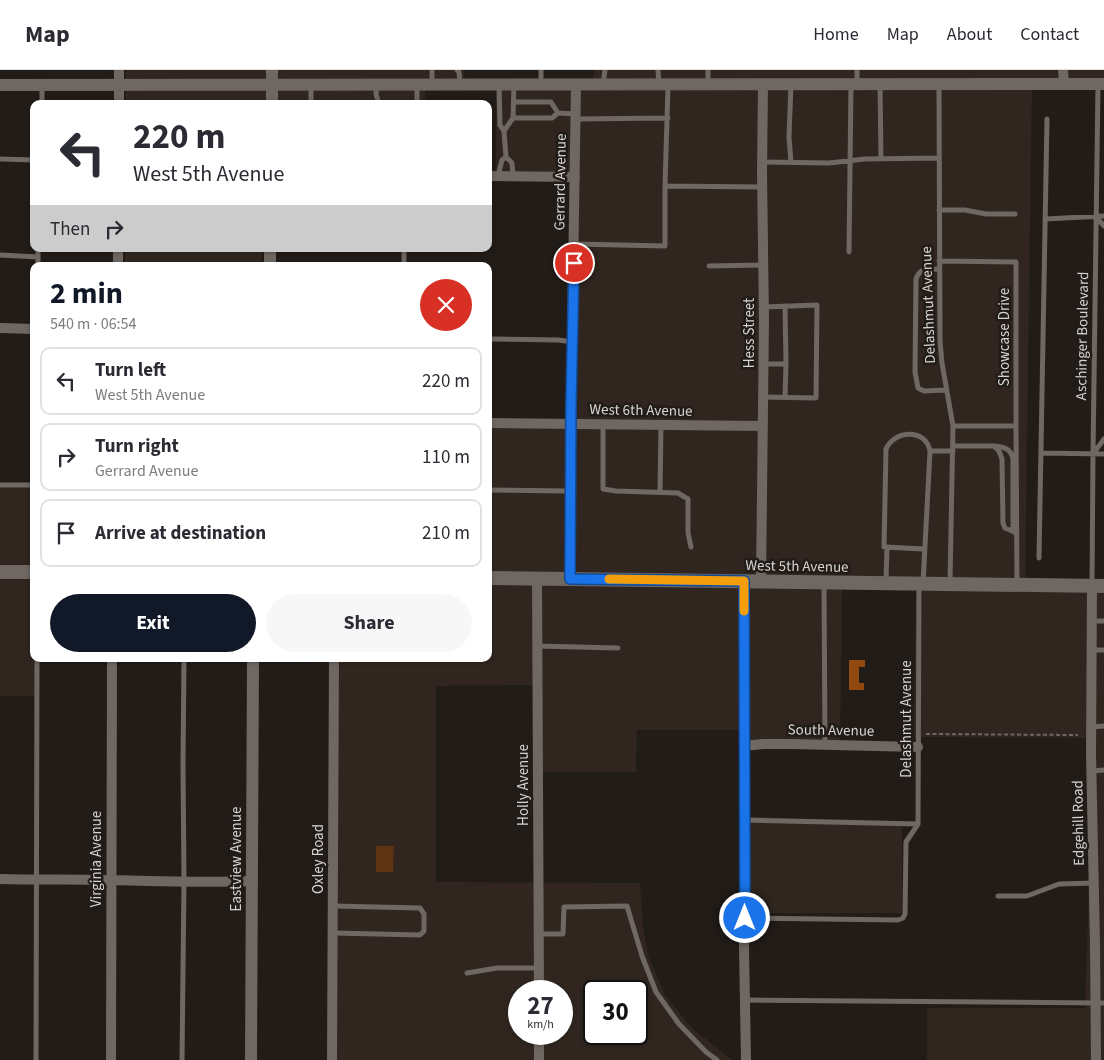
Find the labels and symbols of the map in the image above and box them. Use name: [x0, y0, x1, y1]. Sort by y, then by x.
street label: Gerrard Avenue: [549, 133, 572, 231]
pin: [553, 242, 595, 284]
street label: Delashmut Avenue: [916, 246, 941, 364]
street label: Aschinger Boulevard: [1071, 271, 1094, 401]
street label: Showcase Drive: [994, 288, 1015, 386]
street label: Hess Street: [739, 298, 760, 368]
street label: West 6th Avenue: [589, 399, 693, 422]
street label: West 5th Avenue: [745, 555, 849, 578]
street label: Delashmut Avenue: [896, 660, 917, 778]
street label: South Avenue: [787, 719, 875, 742]
street label: Holly Avenue: [513, 744, 534, 826]
street label: Edgehill Road: [1067, 780, 1090, 866]
street label: Eastview Avenue: [226, 807, 247, 911]
street label: Virginia Avenue: [86, 811, 107, 907]
street label: Oxley Road: [308, 824, 329, 894]
position arrow: [718, 891, 770, 943]
speed limit sign: 30: [583, 980, 648, 1045]

